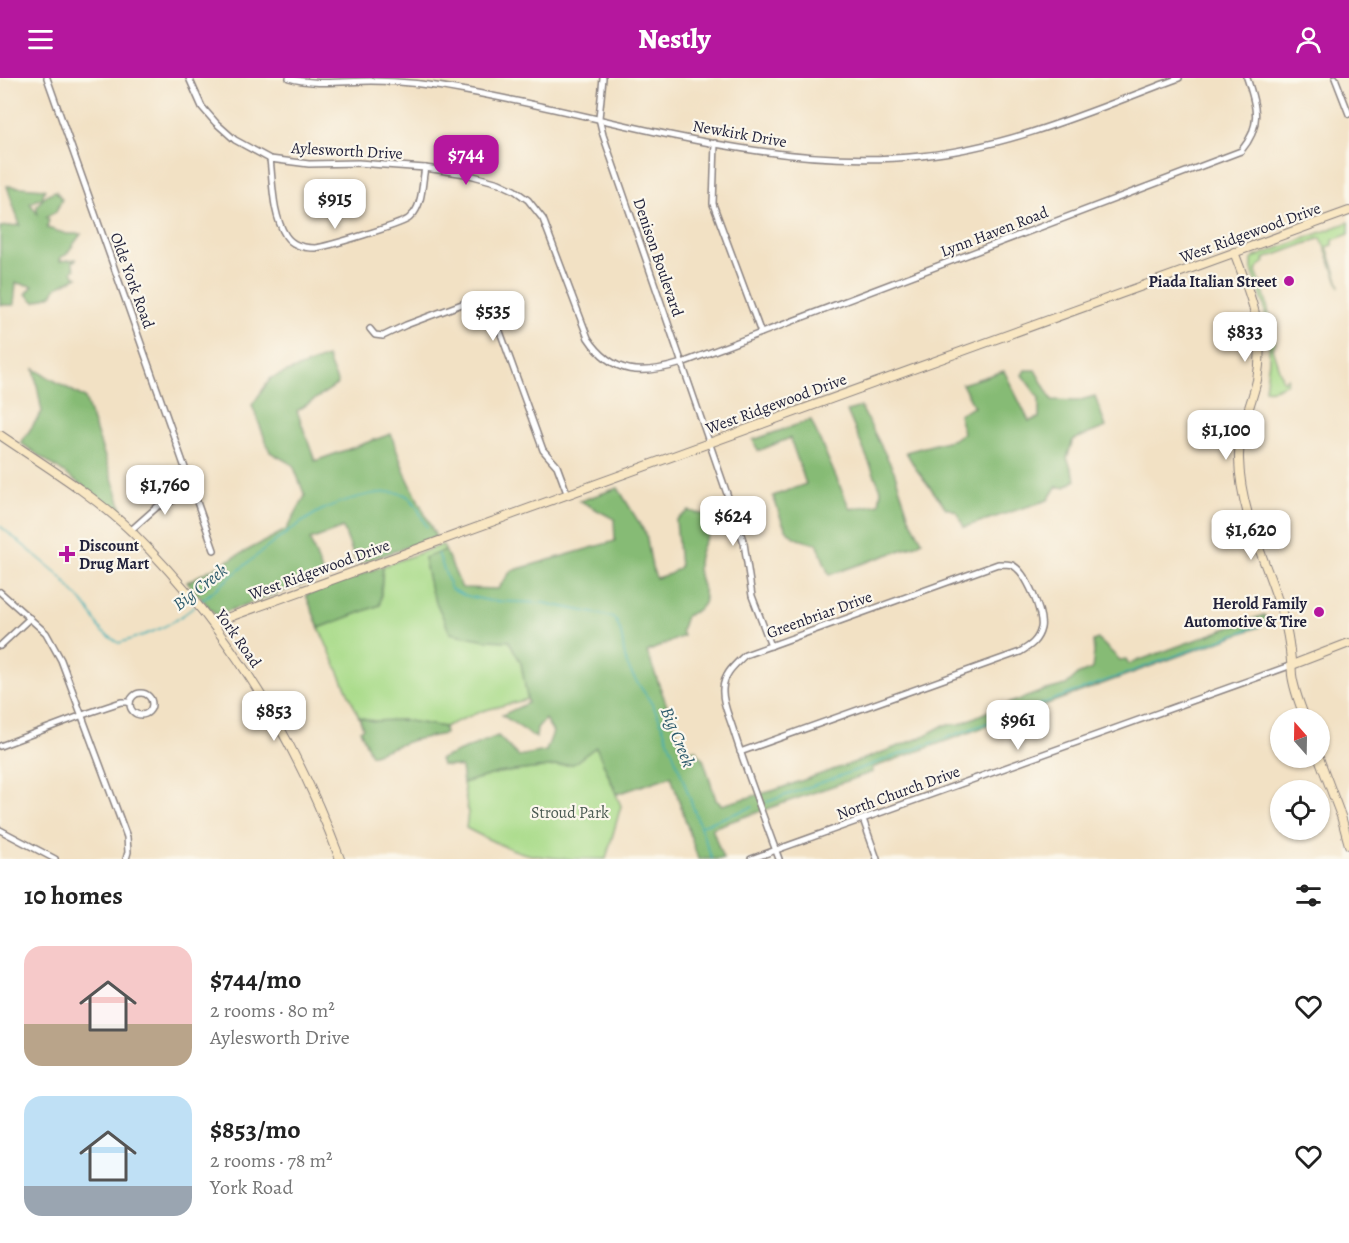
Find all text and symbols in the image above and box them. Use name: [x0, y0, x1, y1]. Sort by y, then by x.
text: Nestly: [638, 21, 711, 57]
icon: menu: [24, 23, 57, 56]
icon: person: [1292, 23, 1325, 56]
street label: Newkirk Drive: [691, 115, 789, 153]
pin: $744: [430, 135, 502, 186]
street label: Aylesworth Drive: [290, 137, 403, 165]
text: $744: [448, 141, 484, 168]
pin: $915: [299, 179, 371, 230]
text: $915: [318, 185, 352, 212]
street label: Denison Boulevard: [627, 195, 689, 320]
street label: West Ridgewood Drive: [1176, 197, 1324, 269]
street label: Lynn Haven Road: [937, 201, 1052, 263]
street label: Olde York Road: [105, 229, 160, 332]
place label: Piada Italian Street: [1149, 271, 1278, 293]
marker: Piada Italian Street: [1282, 274, 1296, 288]
pin: $535: [457, 291, 529, 342]
text: $535: [476, 297, 511, 324]
pin: $833: [1209, 312, 1281, 363]
text: $833: [1227, 318, 1263, 345]
street label: West Ridgewood Drive: [702, 368, 850, 440]
pin: $1,100: [1177, 410, 1275, 461]
text: $1,100: [1201, 416, 1251, 443]
pin: $1,760: [116, 465, 214, 516]
text: $1,760: [140, 471, 190, 498]
pin: $624: [697, 496, 769, 547]
text: $624: [714, 502, 752, 529]
pin: $1,620: [1202, 510, 1300, 561]
text: $1,620: [1226, 516, 1276, 543]
street label: West Ridgewood Drive: [245, 534, 393, 606]
place label: Discount Drug Mart: [79, 535, 150, 575]
marker: Discount Drug Mart: [60, 547, 74, 561]
water label: Big Creek: [168, 558, 232, 616]
street label: Greenbriar Drive: [763, 586, 875, 644]
place label: Herold Family Automotive & Tire: [1183, 593, 1308, 633]
street label: York Road: [210, 604, 266, 672]
marker: Herold Family Automotive & Tire: [1312, 605, 1326, 619]
pin: $853: [238, 691, 310, 742]
text: $853: [256, 697, 292, 724]
pin: $961: [982, 700, 1054, 751]
water label: Big Creek: [655, 703, 701, 771]
text: $961: [1000, 706, 1036, 733]
north arrow: [1270, 708, 1330, 768]
map controls: [1270, 708, 1330, 840]
street label: North Church Drive: [834, 760, 963, 825]
button: locate: [1270, 780, 1330, 840]
park label: Stroud Park: [531, 802, 609, 824]
text: 10 homes: [24, 878, 123, 913]
icon: filters: [1292, 879, 1325, 912]
text: $744/mo: [210, 962, 301, 997]
icon: home: [72, 970, 144, 1042]
icon: heart: [1292, 990, 1325, 1023]
text: 2 rooms · 80 m²: [210, 997, 335, 1024]
text: Aylesworth Drive: [210, 1024, 350, 1051]
text: $853/mo: [210, 1112, 301, 1147]
icon: home: [72, 1120, 144, 1192]
icon: heart: [1292, 1140, 1325, 1173]
text: 2 rooms · 78 m²: [210, 1147, 333, 1174]
text: York Road: [210, 1174, 293, 1201]

